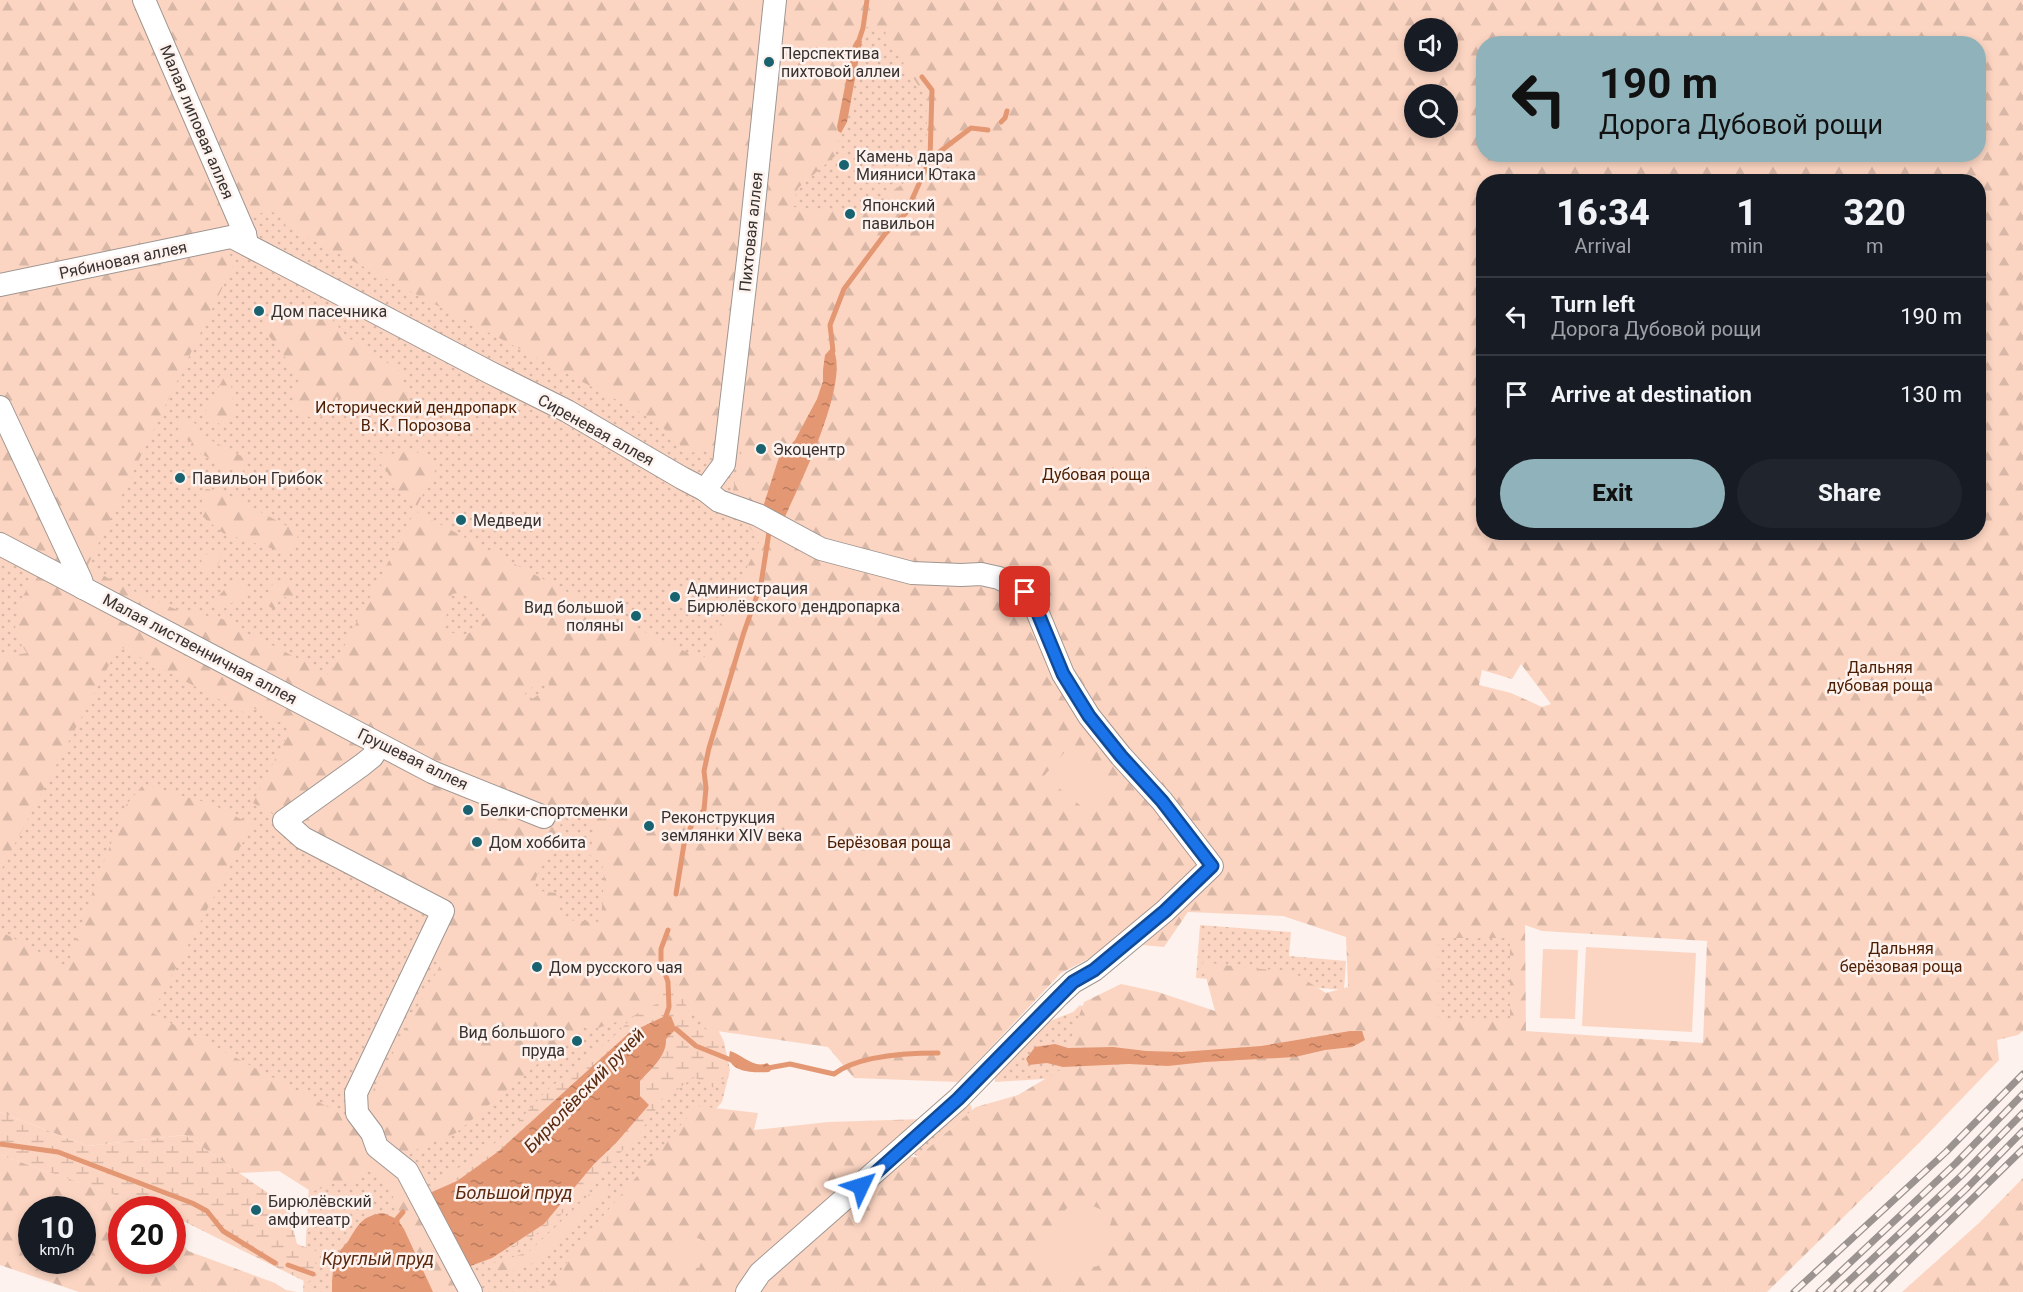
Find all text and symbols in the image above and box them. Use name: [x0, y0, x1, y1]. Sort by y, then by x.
map controls: [1404, 18, 1458, 138]
button: sound: [1404, 18, 1458, 72]
street label: Малая липовая аллея: [156, 42, 238, 202]
place label: Перспектива пихтовой аллеи: [781, 44, 900, 81]
marker: Перспектива пихтовой аллеи: [762, 55, 776, 69]
text: 190 m: [1599, 59, 1718, 108]
icon: left: [1500, 60, 1578, 138]
button: search: [1404, 84, 1458, 138]
text: Дорога Дубовой рощи: [1599, 109, 1883, 141]
place label: Камень дара Мияниси Ютака: [856, 147, 976, 184]
marker: Камень дара Мияниси Ютака: [837, 158, 851, 172]
street label: Пихтовая аллея: [735, 171, 767, 293]
text: 16:34: [1556, 192, 1650, 234]
text: 1: [1736, 192, 1757, 234]
text: 320: [1844, 192, 1906, 234]
place label: Японcкий павильон: [862, 196, 935, 233]
marker: Японcкий павильон: [843, 207, 857, 221]
text: Arrival: [1575, 234, 1631, 258]
text: min: [1730, 234, 1763, 258]
text: m: [1866, 234, 1883, 258]
street label: Рябиновая аллея: [57, 237, 189, 283]
text: Turn left: [1551, 292, 1635, 317]
icon: left: [1500, 300, 1533, 333]
place label: Дом пасечника: [271, 302, 387, 321]
marker: Дом пасечника: [252, 304, 266, 318]
text: 190 m: [1900, 304, 1962, 329]
text: Дорога Дубовой рощи: [1551, 317, 1761, 341]
icon: arrive: [1500, 378, 1533, 411]
text: Arrive at destination: [1551, 382, 1752, 407]
text: 130 m: [1900, 382, 1962, 407]
street label: Сиреневая аллея: [535, 390, 657, 470]
park label: Исторический дендропарк В. К. Порозова: [315, 398, 517, 435]
place label: Экоцентр: [773, 440, 845, 459]
marker: Экоцентр: [754, 442, 768, 456]
button: Exit: [1500, 459, 1725, 528]
button: Share: [1737, 459, 1962, 528]
park label: Дубовая роща: [1042, 465, 1150, 484]
place label: Павильон Грибок: [192, 469, 323, 488]
marker: Павильон Грибок: [173, 471, 187, 485]
place label: Медведи: [473, 511, 542, 530]
marker: Медведи: [454, 513, 468, 527]
pin: [999, 566, 1050, 617]
icon: arrive: [1008, 575, 1041, 608]
place label: Администрация Бирюлёвского дендропарка: [687, 579, 900, 616]
street label: Малая лиственничная аллея: [100, 590, 300, 708]
marker: Администрация Бирюлёвского дендропарка: [668, 590, 682, 604]
place label: Вид большой поляны: [524, 598, 624, 635]
marker: Вид большой поляны: [629, 609, 643, 623]
park label: Дальняя дубовая роща: [1827, 658, 1933, 695]
street label: Грушевая аллея: [355, 724, 471, 794]
place label: Белки-спортсменки: [480, 801, 628, 820]
marker: Белки-спортсменки: [461, 803, 475, 817]
place label: Реконструкция землянки XIV века: [661, 808, 802, 845]
marker: Реконструкция землянки XIV века: [642, 819, 656, 833]
place label: Дом хоббита: [489, 833, 586, 852]
park label: Берёзовая роща: [827, 833, 951, 852]
marker: Дом хоббита: [470, 835, 484, 849]
park label: Дальняя берёзовая роща: [1840, 939, 1962, 976]
place label: Дом русского чая: [549, 958, 683, 977]
marker: Дом русского чая: [530, 960, 544, 974]
place label: Вид большого пруда: [459, 1023, 565, 1060]
water label: Бирюлёвский ручей: [519, 1024, 649, 1156]
marker: Вид большого пруда: [570, 1034, 584, 1048]
position arrow: [829, 1154, 893, 1218]
water label: Большой пруд: [455, 1182, 573, 1203]
place label: Бирюлёвский амфитеатр: [268, 1192, 372, 1229]
speed limit sign: 20: [108, 1196, 186, 1274]
marker: Бирюлёвский амфитеатр: [249, 1203, 263, 1217]
text: 10: [40, 1210, 74, 1245]
text: km/h: [39, 1241, 75, 1259]
water label: Круглый пруд: [322, 1248, 434, 1269]

